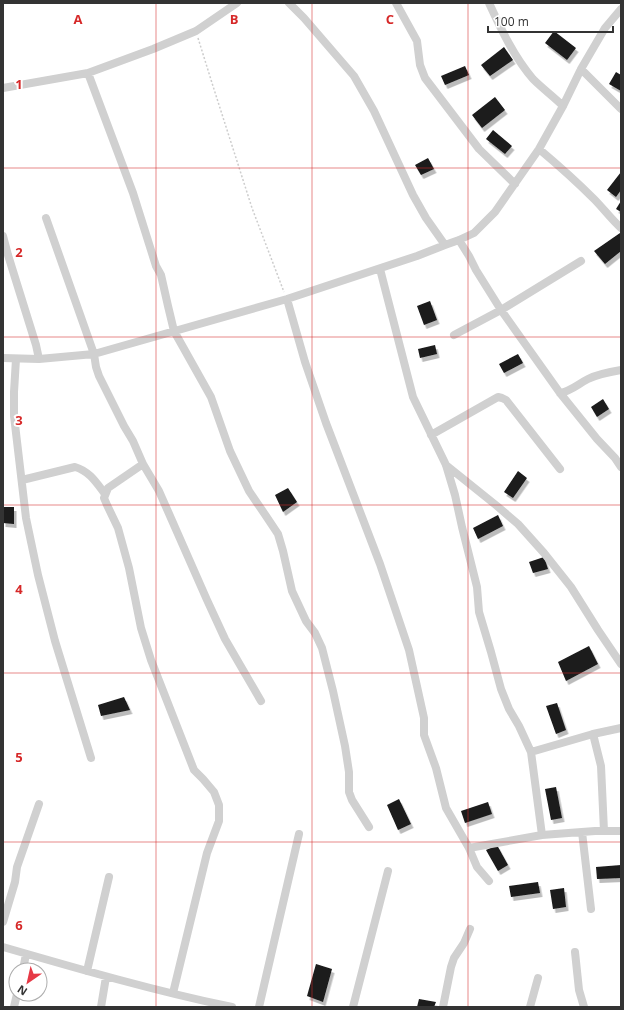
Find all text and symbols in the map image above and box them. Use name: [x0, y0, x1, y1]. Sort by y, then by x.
scale bar: [488, 8, 613, 34]
text: A: [74, 10, 83, 28]
text: B: [230, 10, 239, 28]
text: C: [386, 10, 394, 28]
text: 100 m: [494, 13, 529, 30]
text: 1: [15, 75, 23, 93]
text: 2: [15, 243, 23, 261]
text: 3: [15, 411, 23, 429]
text: 4: [15, 580, 23, 598]
text: 5: [15, 748, 23, 766]
text: 6: [15, 916, 23, 934]
north arrow: [8, 962, 48, 1002]
text: N: [14, 982, 30, 999]

